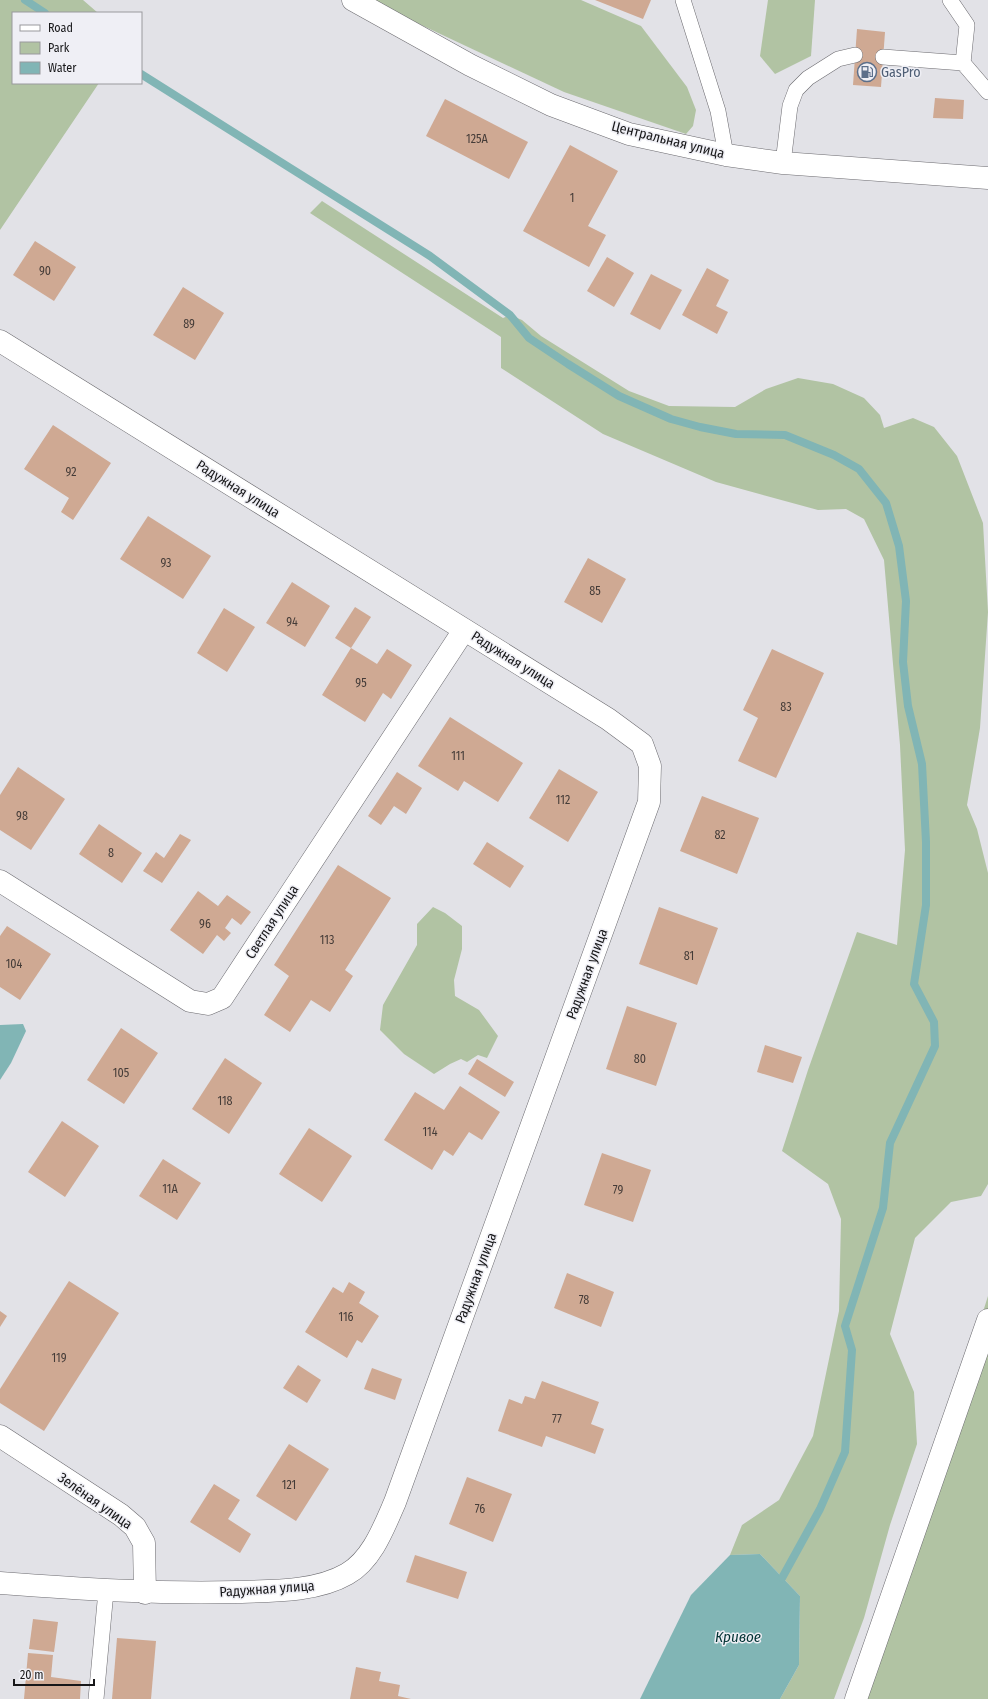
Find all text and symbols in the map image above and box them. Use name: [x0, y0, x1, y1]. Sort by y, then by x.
legend: [12, 12, 142, 84]
text: Road: [48, 21, 73, 35]
text: Park: [48, 41, 70, 55]
text: Water: [48, 61, 77, 75]
fuel station icon: GasPro: [856, 61, 878, 83]
place label: GasPro: [881, 64, 921, 81]
street label: Центральная улица: [610, 118, 726, 162]
house number: 125А: [466, 132, 489, 146]
house number: 1: [570, 191, 574, 205]
house number: 90: [39, 264, 51, 278]
house number: 89: [183, 317, 195, 331]
street label: Радужная улица: [193, 457, 283, 522]
house number: 92: [66, 465, 76, 479]
house number: 93: [160, 556, 172, 570]
house number: 85: [589, 584, 601, 598]
house number: 94: [286, 615, 298, 629]
street label: Радужная улица: [468, 628, 558, 693]
house number: 95: [355, 676, 367, 690]
house number: 83: [780, 700, 792, 714]
house number: 111: [451, 749, 465, 763]
house number: 112: [556, 793, 570, 807]
house number: 98: [16, 809, 28, 823]
house number: 82: [714, 828, 726, 842]
house number: 8: [108, 846, 114, 860]
street label: Светлая улица: [242, 882, 302, 962]
house number: 96: [199, 917, 211, 931]
street label: Радужная улица: [563, 926, 611, 1022]
house number: 113: [320, 933, 334, 947]
house number: 81: [684, 949, 694, 963]
house number: 104: [6, 957, 23, 971]
house number: 80: [634, 1052, 646, 1066]
house number: 105: [113, 1066, 130, 1080]
house number: 118: [217, 1094, 233, 1108]
house number: 114: [422, 1125, 438, 1139]
house number: 11А: [162, 1182, 178, 1196]
house number: 79: [613, 1183, 623, 1197]
street label: Радужная улица: [452, 1230, 500, 1326]
house number: 78: [579, 1293, 589, 1307]
house number: 116: [338, 1310, 354, 1324]
house number: 119: [51, 1351, 67, 1365]
house number: 77: [552, 1412, 562, 1426]
street label: Зелёная улица: [54, 1469, 136, 1533]
house number: 121: [282, 1478, 296, 1492]
house number: 76: [475, 1502, 485, 1516]
street label: Радужная улица: [219, 1577, 315, 1601]
water label: Кривое: [715, 1628, 761, 1646]
scale bar: [14, 1661, 94, 1687]
text: 20 m: [20, 1668, 44, 1682]

